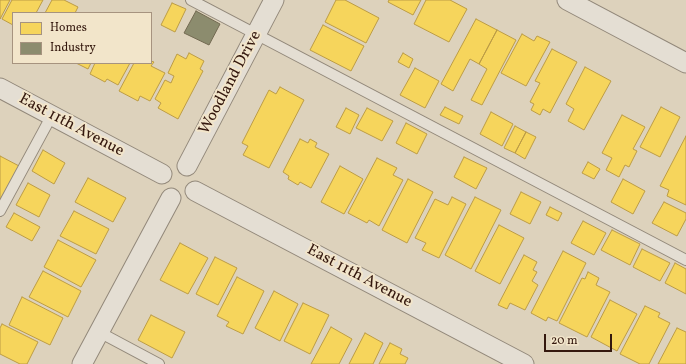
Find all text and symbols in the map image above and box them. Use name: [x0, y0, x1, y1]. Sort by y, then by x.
legend: [12, 12, 152, 64]
text: Homes: [50, 20, 87, 36]
street label: Woodland Drive: [196, 28, 266, 138]
text: Industry: [50, 40, 96, 56]
street label: East 11th Avenue: [15, 90, 127, 162]
street label: East 11th Avenue: [303, 241, 415, 313]
scale bar: [546, 326, 614, 352]
text: 20 m: [551, 333, 578, 349]

